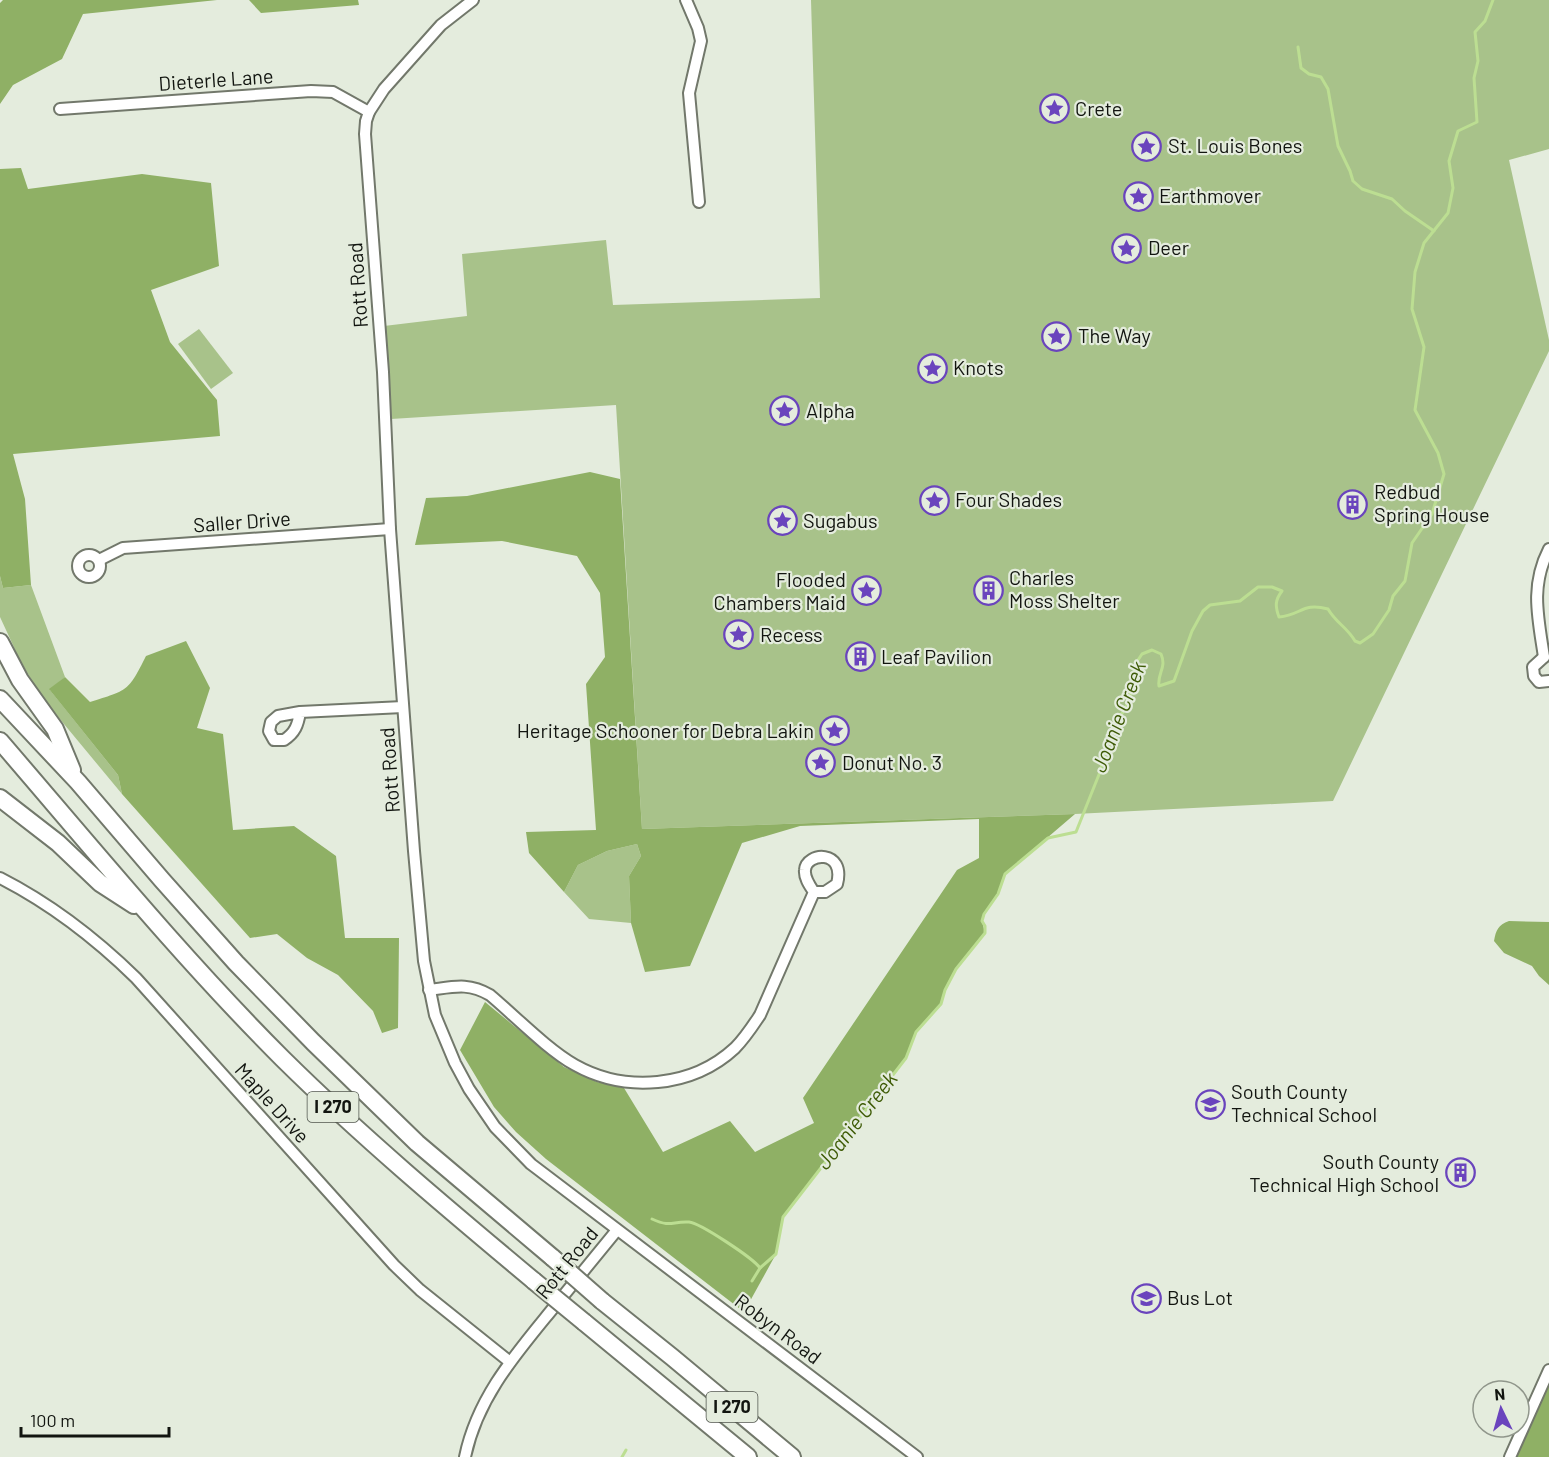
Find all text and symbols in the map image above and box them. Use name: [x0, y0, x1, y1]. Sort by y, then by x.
street label: Dieterle Lane: [158, 63, 274, 95]
place icon: Crete: [1038, 93, 1070, 125]
place label: Crete: [1075, 96, 1122, 120]
place icon: St. Louis Bones: [1131, 130, 1163, 162]
place label: St. Louis Bones: [1168, 133, 1302, 157]
place icon: Earthmover: [1122, 180, 1154, 212]
place label: Earthmover: [1159, 183, 1261, 207]
place icon: Deer: [1111, 232, 1143, 264]
place label: Deer: [1148, 235, 1189, 259]
street label: Rott Road: [342, 241, 372, 329]
place icon: The Way: [1041, 320, 1073, 352]
place label: The Way: [1078, 323, 1151, 347]
place icon: Knots: [916, 352, 948, 384]
place label: Knots: [953, 355, 1004, 379]
place icon: Alpha: [769, 395, 801, 427]
place label: Alpha: [806, 398, 855, 422]
place label: Redbud Spring House: [1374, 479, 1490, 526]
place icon: Four Shades: [918, 484, 950, 516]
place label: Four Shades: [955, 487, 1062, 511]
building icon: Redbud Spring House: [1337, 488, 1369, 520]
place icon: Sugabus: [766, 505, 798, 537]
street label: Saller Drive: [192, 506, 291, 536]
place label: Sugabus: [803, 508, 878, 532]
place label: Charles Moss Shelter: [1009, 565, 1120, 612]
place label: Flooded Chambers Maid: [714, 567, 846, 614]
building icon: Charles Moss Shelter: [972, 574, 1004, 606]
place icon: Flooded Chambers Maid: [851, 575, 883, 607]
place icon: Recess: [723, 619, 755, 651]
place label: Recess: [760, 622, 823, 646]
building icon: Leaf Pavilion: [844, 641, 876, 673]
place label: Leaf Pavilion: [881, 644, 992, 668]
water label: Joanie Creek: [1085, 657, 1150, 775]
place icon: Heritage Schooner for Debra Lakin: [819, 715, 851, 747]
place label: Heritage Schooner for Debra Lakin: [517, 718, 814, 742]
street label: Rott Road: [374, 726, 404, 814]
place icon: Donut No. 3: [805, 747, 837, 779]
place label: Donut No. 3: [842, 750, 942, 774]
street label: Maple Drive: [231, 1057, 315, 1147]
water label: Joanie Creek: [810, 1066, 902, 1174]
place label: South County Technical School: [1231, 1079, 1377, 1126]
school or university icon: South County Technical School: [1194, 1088, 1226, 1120]
road number: I 270: [308, 1092, 358, 1122]
place label: South County Technical High School: [1249, 1149, 1439, 1196]
building icon: South County Technical High School: [1444, 1157, 1476, 1189]
street label: Rott Road: [530, 1221, 603, 1303]
school or university icon: Bus Lot: [1130, 1282, 1162, 1314]
place label: Bus Lot: [1167, 1285, 1233, 1309]
street label: Robyn Road: [731, 1288, 827, 1368]
north arrow: [1471, 1379, 1531, 1439]
text: N: [1494, 1384, 1506, 1403]
road number: I 270: [706, 1392, 758, 1422]
scale bar: [21, 1400, 170, 1438]
text: 100 m: [30, 1409, 75, 1431]

